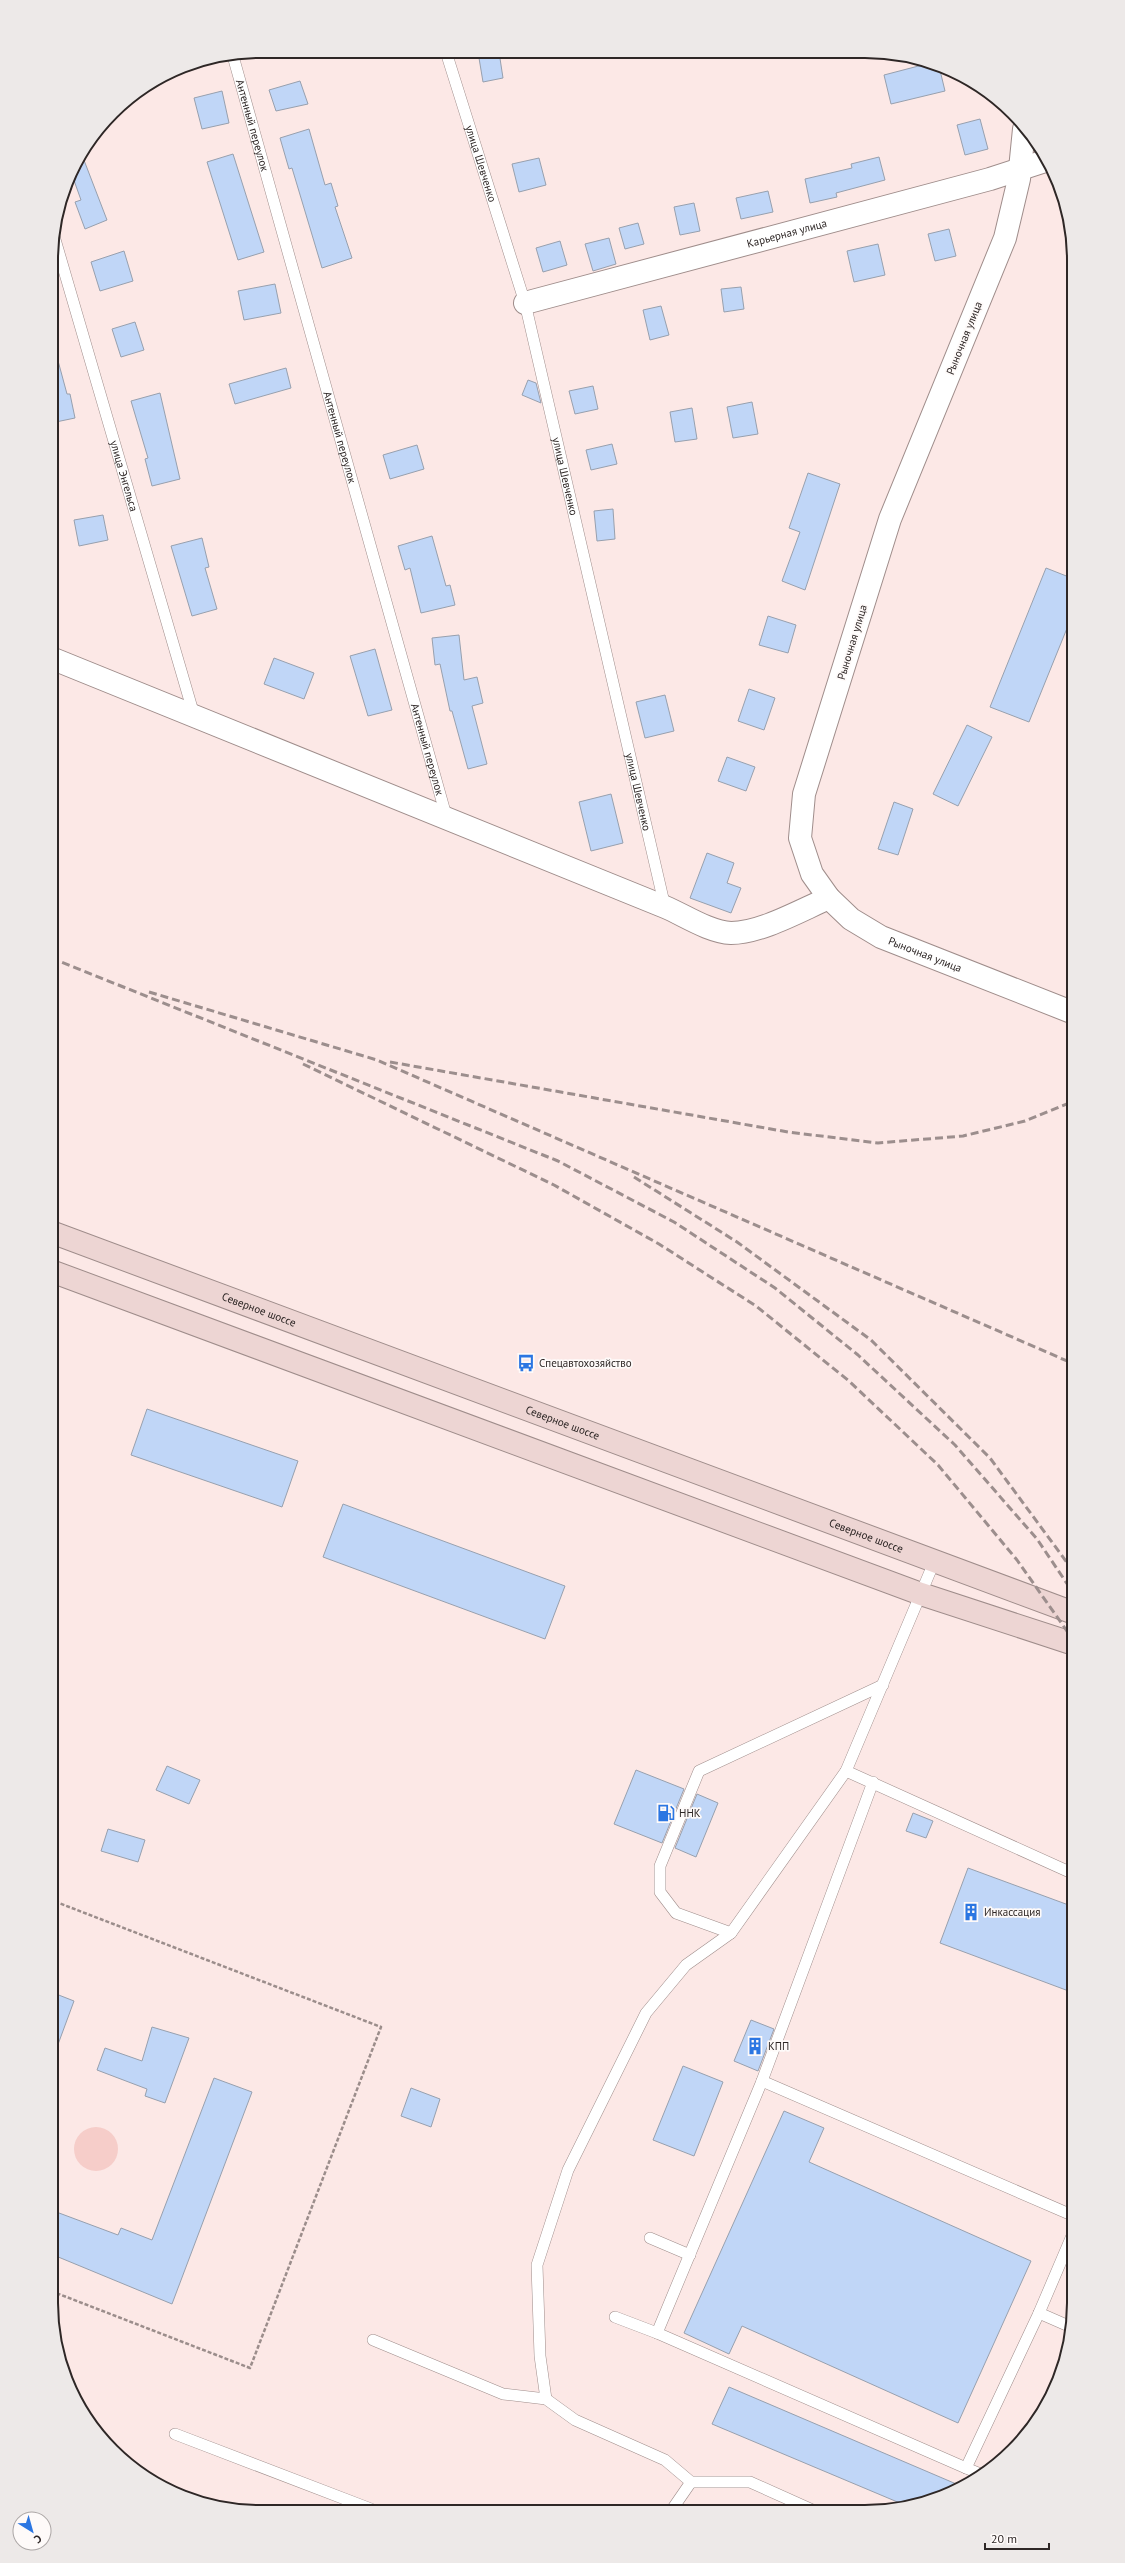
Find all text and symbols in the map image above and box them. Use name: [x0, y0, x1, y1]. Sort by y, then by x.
street label: Антенный переулок: [233, 78, 272, 174]
street label: улица Шевченко: [462, 123, 500, 204]
street label: Карьерная улица: [745, 216, 828, 251]
street label: Рыночная улица: [943, 299, 985, 377]
street label: Антенный переулок: [320, 390, 360, 486]
street label: улица Шевченко: [549, 436, 581, 517]
street label: улица Энгельса: [107, 439, 141, 513]
street label: Рыночная улица: [834, 603, 870, 681]
street label: Антенный переулок: [408, 702, 447, 798]
street label: улица Шевченко: [623, 751, 654, 832]
street label: Рыночная улица: [886, 934, 964, 975]
street label: Северное шоссе: [220, 1289, 298, 1330]
bus stop icon: Спецавтохозяйство: [516, 1353, 536, 1373]
place label: Спецавтохозяйство: [539, 1356, 632, 1370]
street label: Северное шоссе: [524, 1402, 602, 1443]
street label: Северное шоссе: [827, 1515, 906, 1556]
fuel station icon: ННК: [656, 1803, 676, 1823]
place label: ННК: [679, 1806, 701, 1820]
building icon: Инкассация: [961, 1902, 981, 1922]
place label: Инкассация: [984, 1905, 1041, 1919]
building icon: КПП: [745, 2036, 765, 2056]
place label: КПП: [768, 2039, 789, 2053]
north arrow: [12, 2511, 52, 2551]
scale bar: [985, 2525, 1049, 2551]
text: 20 m: [991, 2531, 1017, 2546]
text: С: [31, 2532, 45, 2546]

